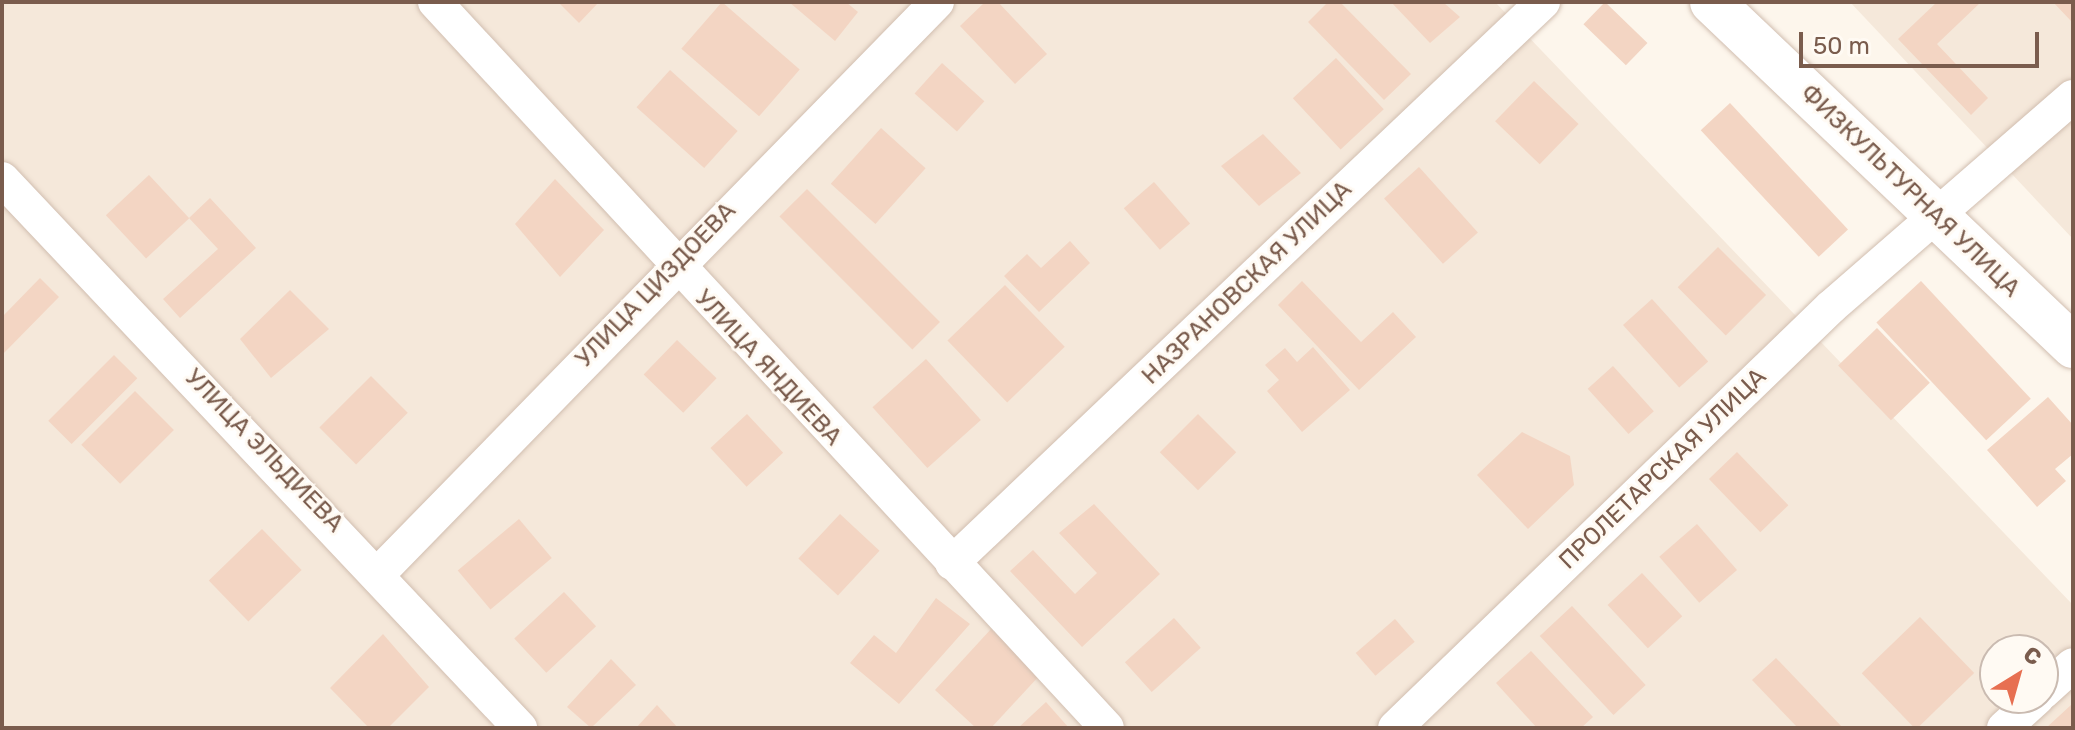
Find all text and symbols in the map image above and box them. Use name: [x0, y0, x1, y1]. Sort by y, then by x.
scale bar: [1803, 16, 2043, 66]
text: 50 m: [1813, 32, 1870, 60]
street label: ФИЗКУЛЬТУРНАЯ УЛИЦА: [1794, 79, 2026, 303]
street label: НАЗРАНОВСКАЯ УЛИЦА: [1136, 175, 1358, 391]
street label: УЛИЦА ЦИЗДОЕВА: [570, 197, 742, 373]
street label: УЛИЦА ЯНДИЕВА: [689, 284, 847, 452]
street label: УЛИЦА ЭЛЬДИЕВА: [179, 363, 349, 539]
street label: ПРОЛЕТАРСКАЯ УЛИЦА: [1554, 363, 1772, 575]
north arrow: [1979, 634, 2059, 714]
text: С: [2018, 641, 2047, 671]

